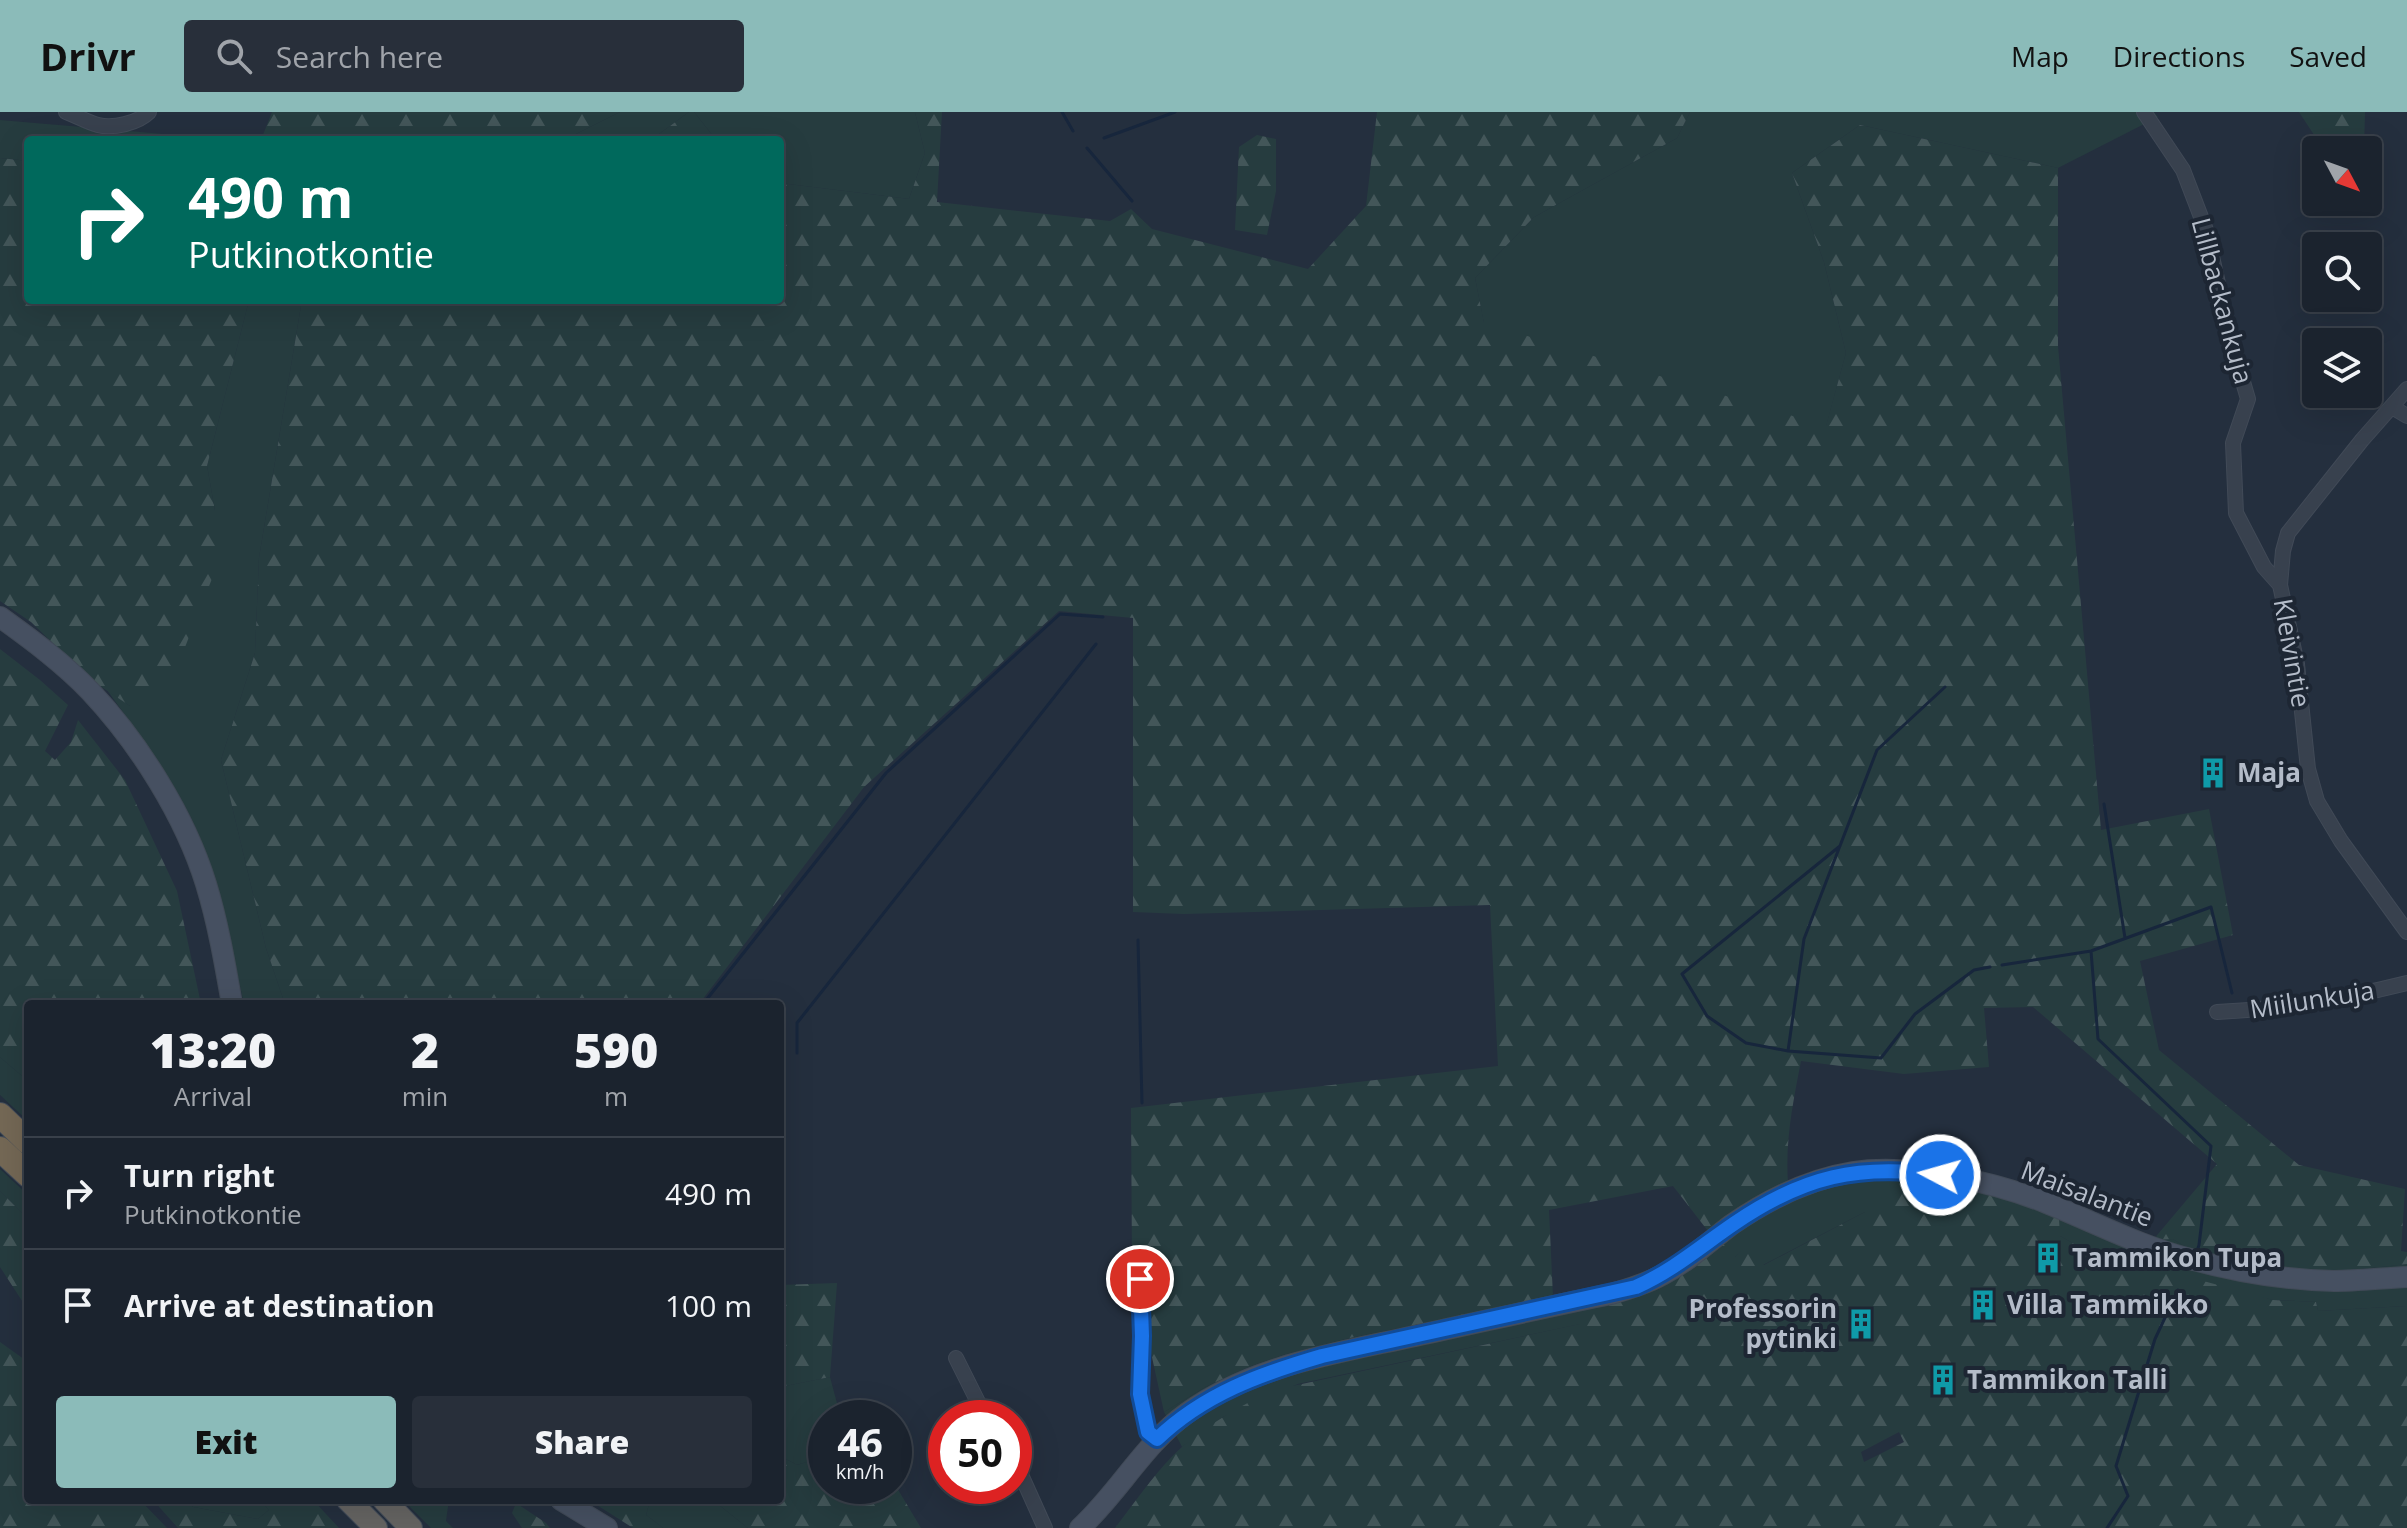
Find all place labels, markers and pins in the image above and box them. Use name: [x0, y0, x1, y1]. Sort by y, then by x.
place label: Maja: [2237, 754, 2301, 790]
building icon: Maja: [2196, 756, 2230, 790]
place label: Tammikon Tupa: [2072, 1239, 2282, 1275]
building icon: Tammikon Tupa: [2031, 1241, 2065, 1275]
pin: [1106, 1245, 1174, 1313]
place label: Villa Tammikko: [2007, 1286, 2208, 1322]
building icon: Villa Tammikko: [1966, 1288, 2000, 1322]
place label: Professorin pytinki: [1689, 1290, 1837, 1356]
building icon: Professorin pytinki: [1844, 1307, 1878, 1341]
place label: Tammikon Talli: [1967, 1361, 2167, 1397]
building icon: Tammikon Talli: [1926, 1363, 1960, 1397]

